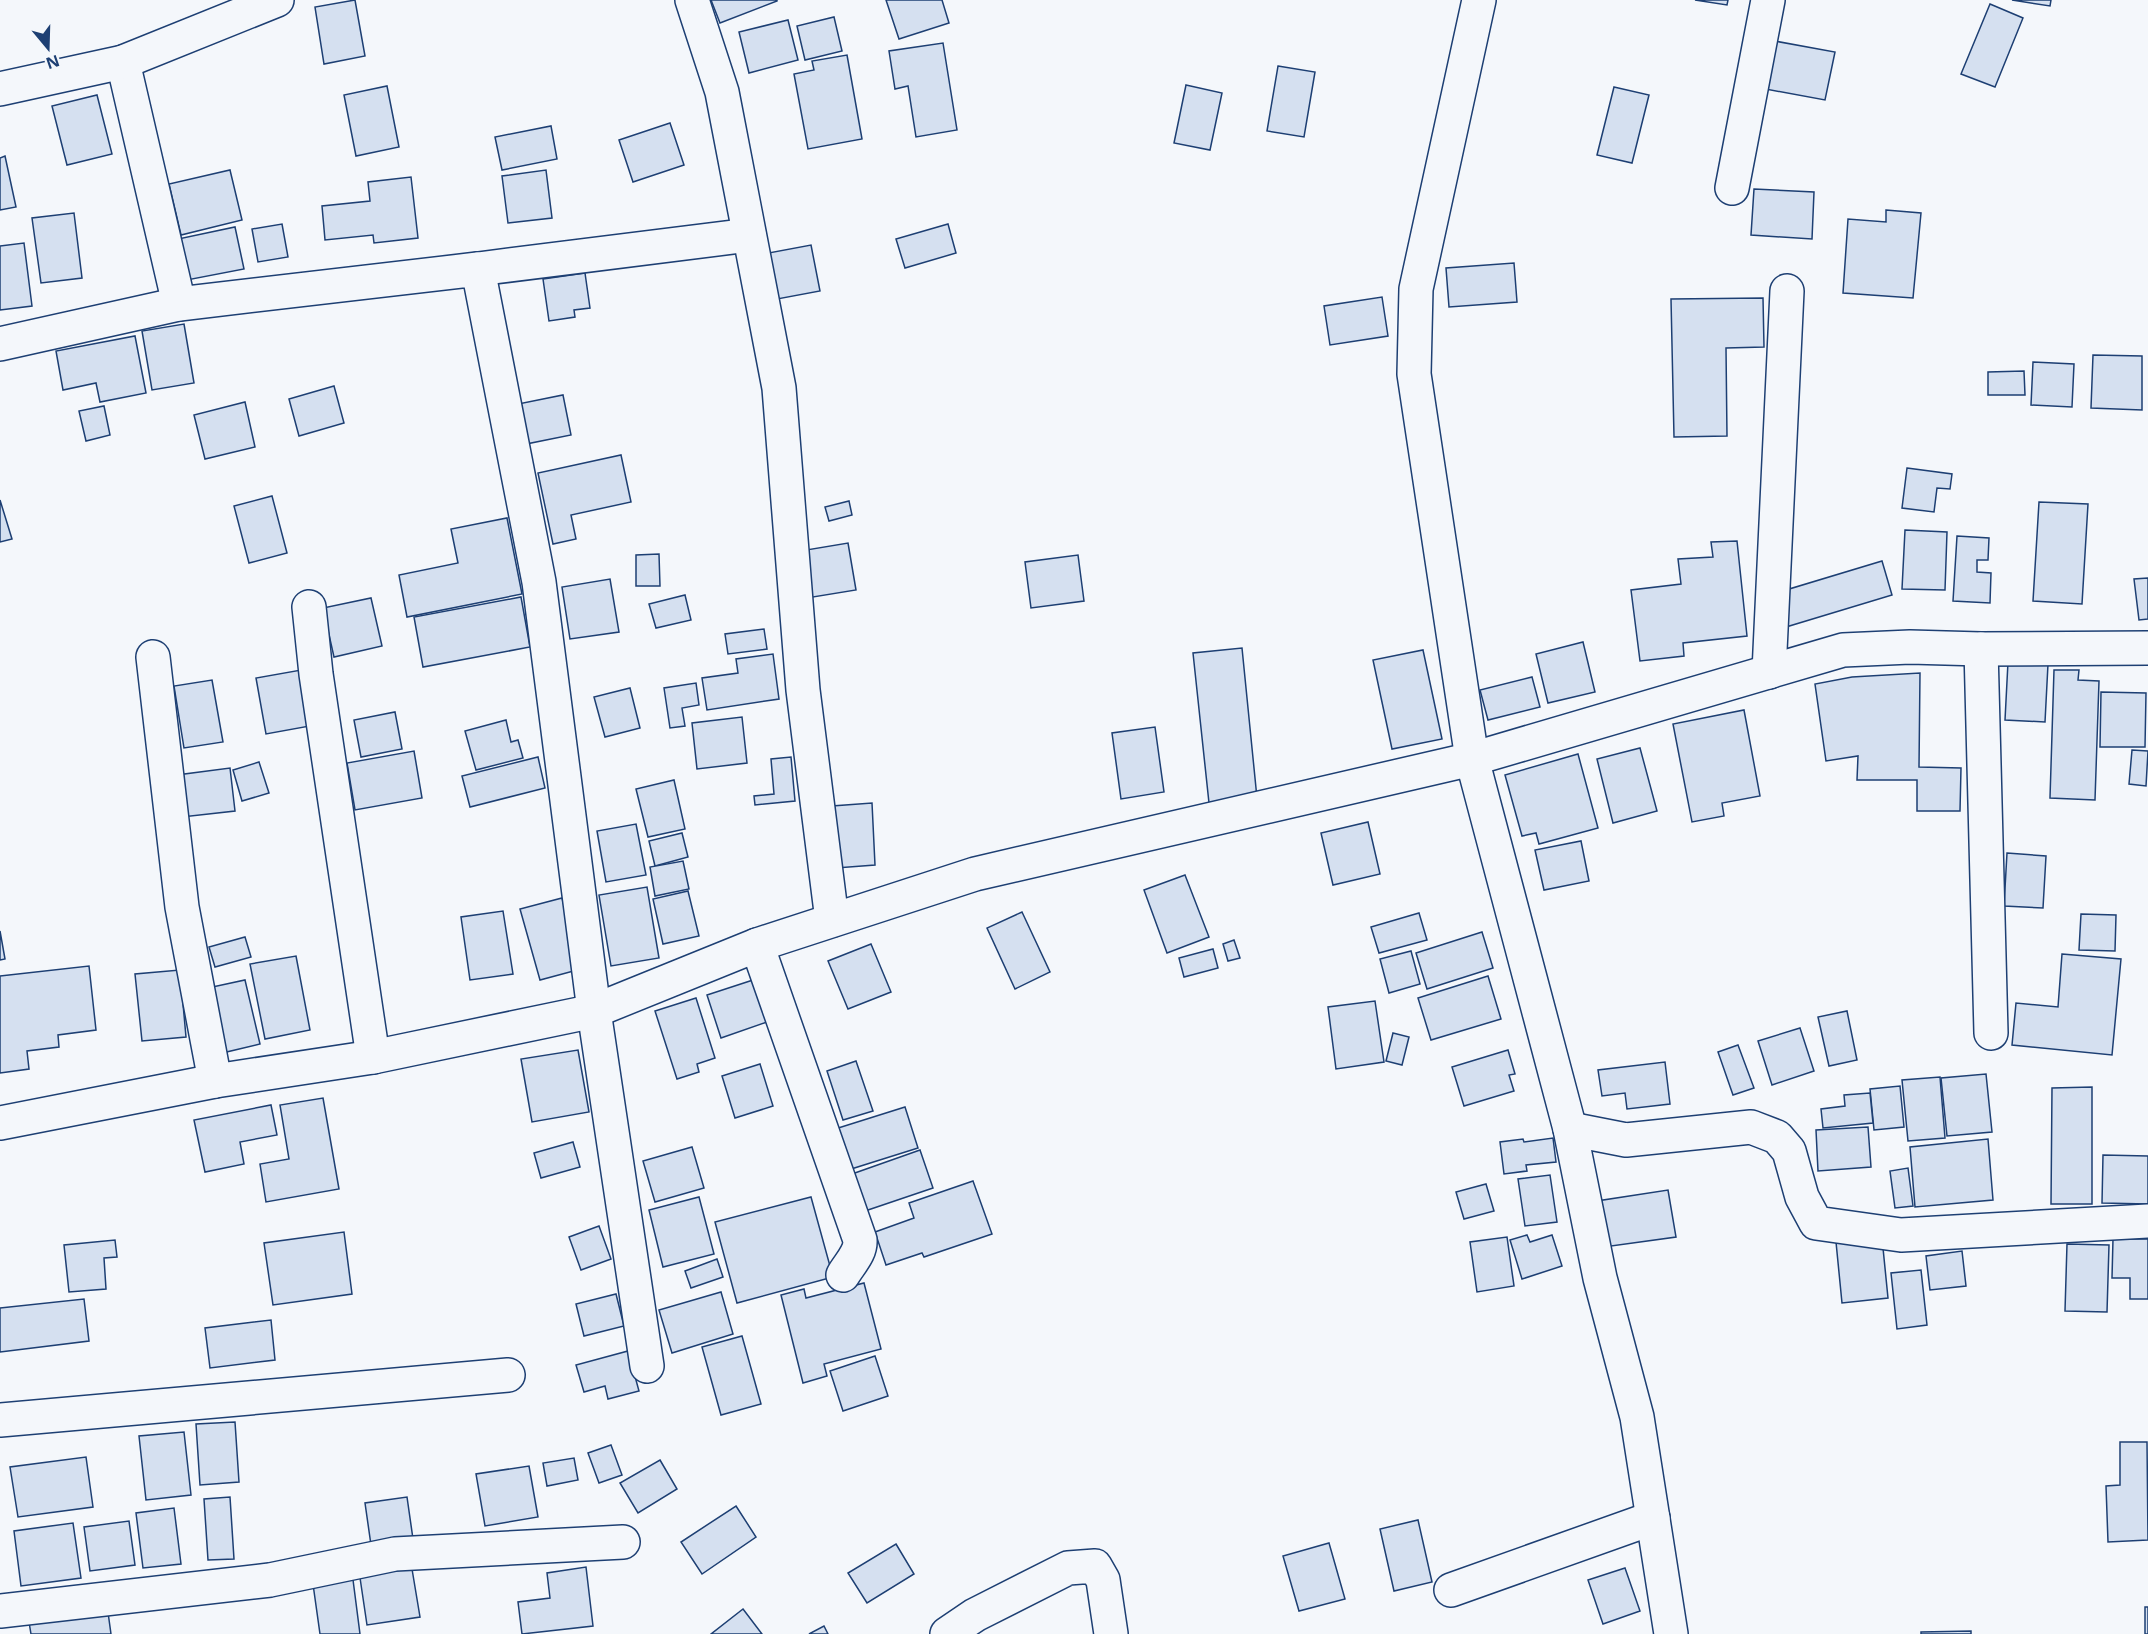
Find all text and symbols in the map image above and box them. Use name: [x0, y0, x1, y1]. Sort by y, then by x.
north arrow: [18, 18, 78, 78]
text: N: [43, 50, 63, 75]

